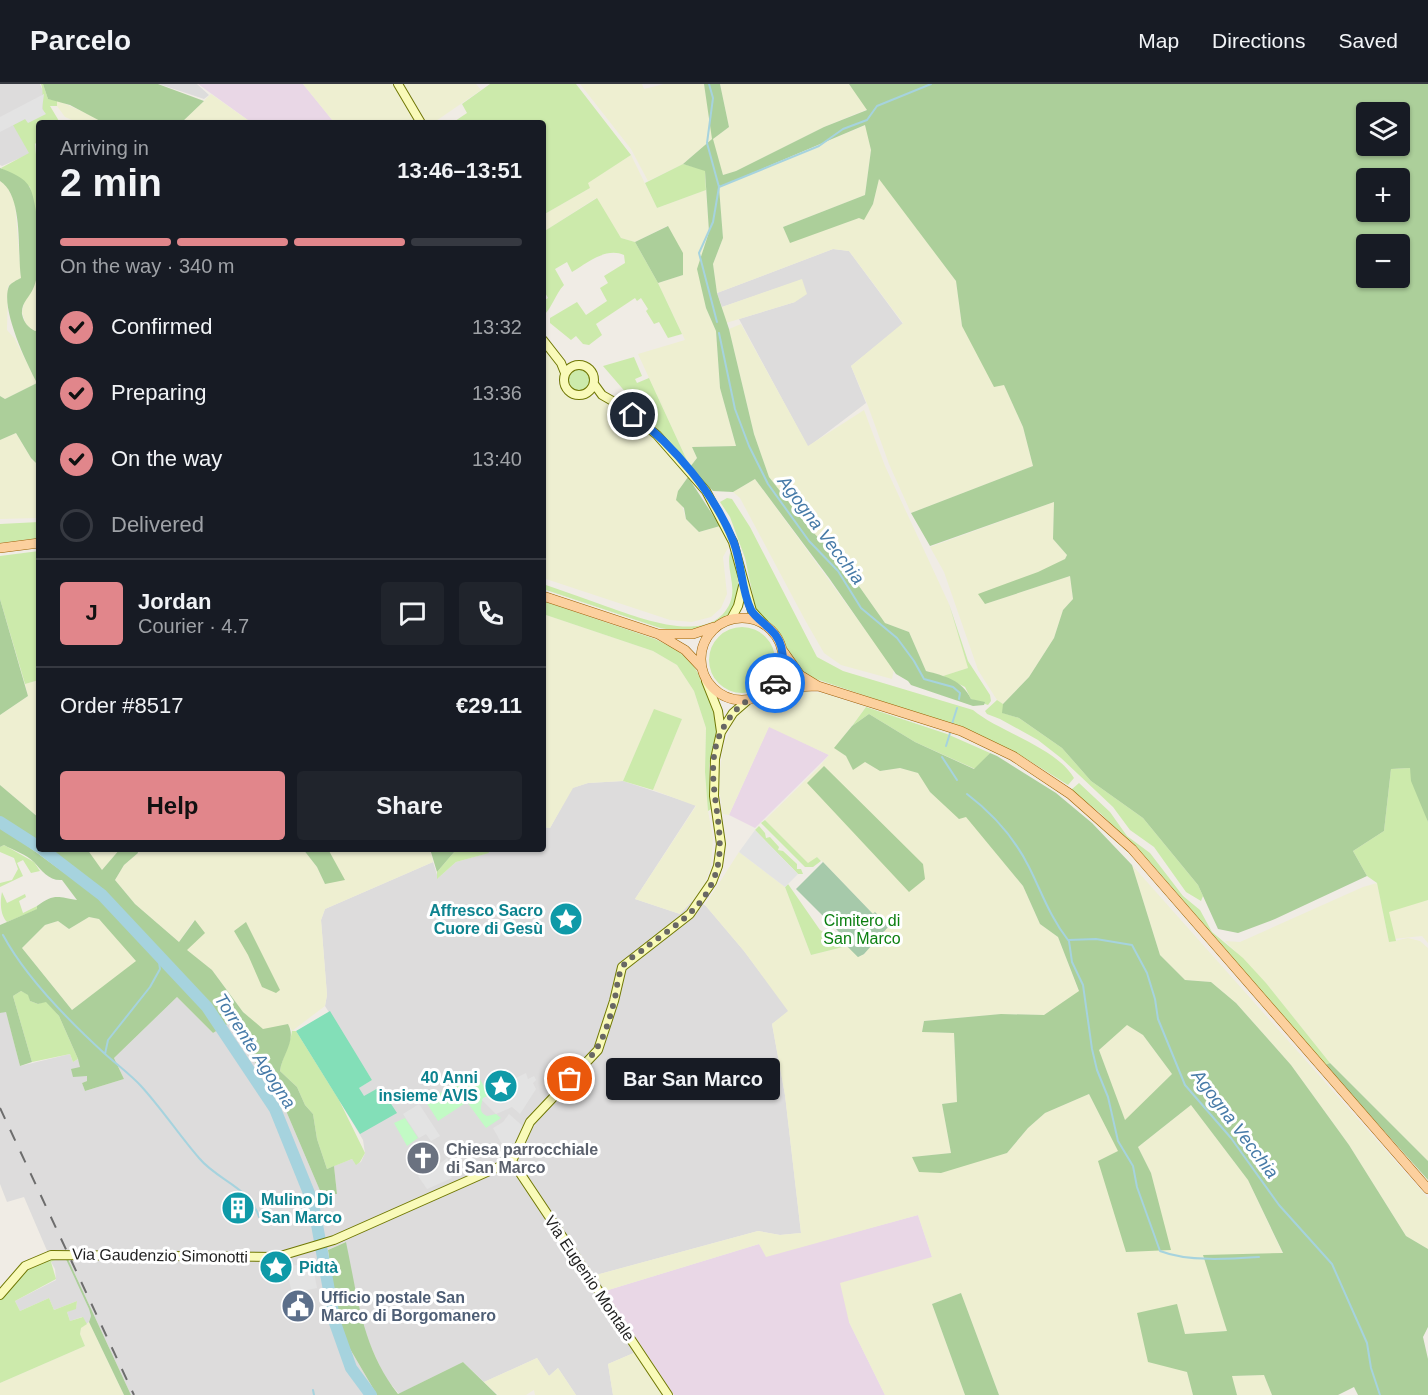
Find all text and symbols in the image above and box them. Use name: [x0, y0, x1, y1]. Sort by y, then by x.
text: Parcelo: [30, 25, 131, 56]
text: Map: [1138, 29, 1179, 52]
text: Directions: [1212, 29, 1305, 52]
text: Saved: [1338, 29, 1398, 52]
map controls: [1356, 102, 1410, 288]
button: layers: [1356, 102, 1410, 156]
text: Arriving in: [60, 137, 149, 159]
text: 13:46–13:51: [397, 158, 522, 183]
text: 2 min: [60, 161, 162, 204]
button: +: [1356, 168, 1410, 222]
button: −: [1356, 234, 1410, 288]
text: On the way · 340 m: [60, 255, 235, 277]
icon: check: [60, 311, 93, 344]
text: Confirmed: [111, 314, 212, 339]
text: 13:32: [472, 316, 522, 338]
icon: check: [60, 377, 93, 410]
text: Preparing: [111, 380, 206, 405]
text: 13:36: [472, 382, 522, 404]
pin: [607, 389, 658, 440]
icon: home: [616, 398, 649, 431]
icon: check: [60, 443, 93, 476]
text: On the way: [111, 446, 222, 471]
text: 13:40: [472, 448, 522, 470]
water label: Agogna Vecchia: [773, 471, 868, 588]
text: Delivered: [111, 512, 204, 537]
button: chat: [381, 582, 444, 645]
button: phone: [459, 582, 522, 645]
text: Jordan: [138, 589, 211, 614]
text: J: [85, 600, 98, 625]
text: Courier · 4.7: [138, 615, 249, 637]
courier: [745, 653, 805, 713]
icon: car: [759, 667, 792, 700]
text: Order #8517: [60, 693, 184, 718]
text: €29.11: [456, 693, 522, 718]
button: Help: [60, 771, 285, 840]
button: Share: [297, 771, 522, 840]
place icon: Affresco Sacro Cuore di Gesù: [548, 901, 584, 937]
place label: Affresco Sacro Cuore di Gesù: [429, 902, 543, 937]
park label: Cimitero di San Marco: [823, 912, 901, 947]
water label: Torrente Agogna: [210, 990, 300, 1112]
pin: [544, 1053, 595, 1104]
callout: Bar San Marco: [606, 1058, 780, 1100]
icon: bag: [553, 1062, 586, 1095]
water label: Agogna Vecchia: [1187, 1065, 1282, 1182]
place icon: 40 Anni insieme AVIS: [483, 1068, 519, 1104]
text: Bar San Marco: [623, 1068, 763, 1090]
place label: 40 Anni insieme AVIS: [378, 1069, 478, 1104]
church icon: Chiesa parrocchiale di San Marco: [405, 1140, 441, 1176]
place label: Chiesa parrocchiale di San Marco: [446, 1141, 598, 1176]
building icon: Mulino Di San Marco: [220, 1190, 256, 1226]
place label: Mulino Di San Marco: [261, 1191, 342, 1226]
street label: Via Eugenio Montale: [541, 1212, 638, 1344]
street label: Via Gaudenzio Simonotti: [72, 1245, 248, 1266]
place icon: Pidtà: [258, 1249, 294, 1285]
place label: Pidtà: [299, 1259, 338, 1276]
public building icon: Ufficio postale San Marco di Borgomanero: [280, 1288, 316, 1324]
place label: Ufficio postale San Marco di Borgomanero: [321, 1289, 496, 1324]

